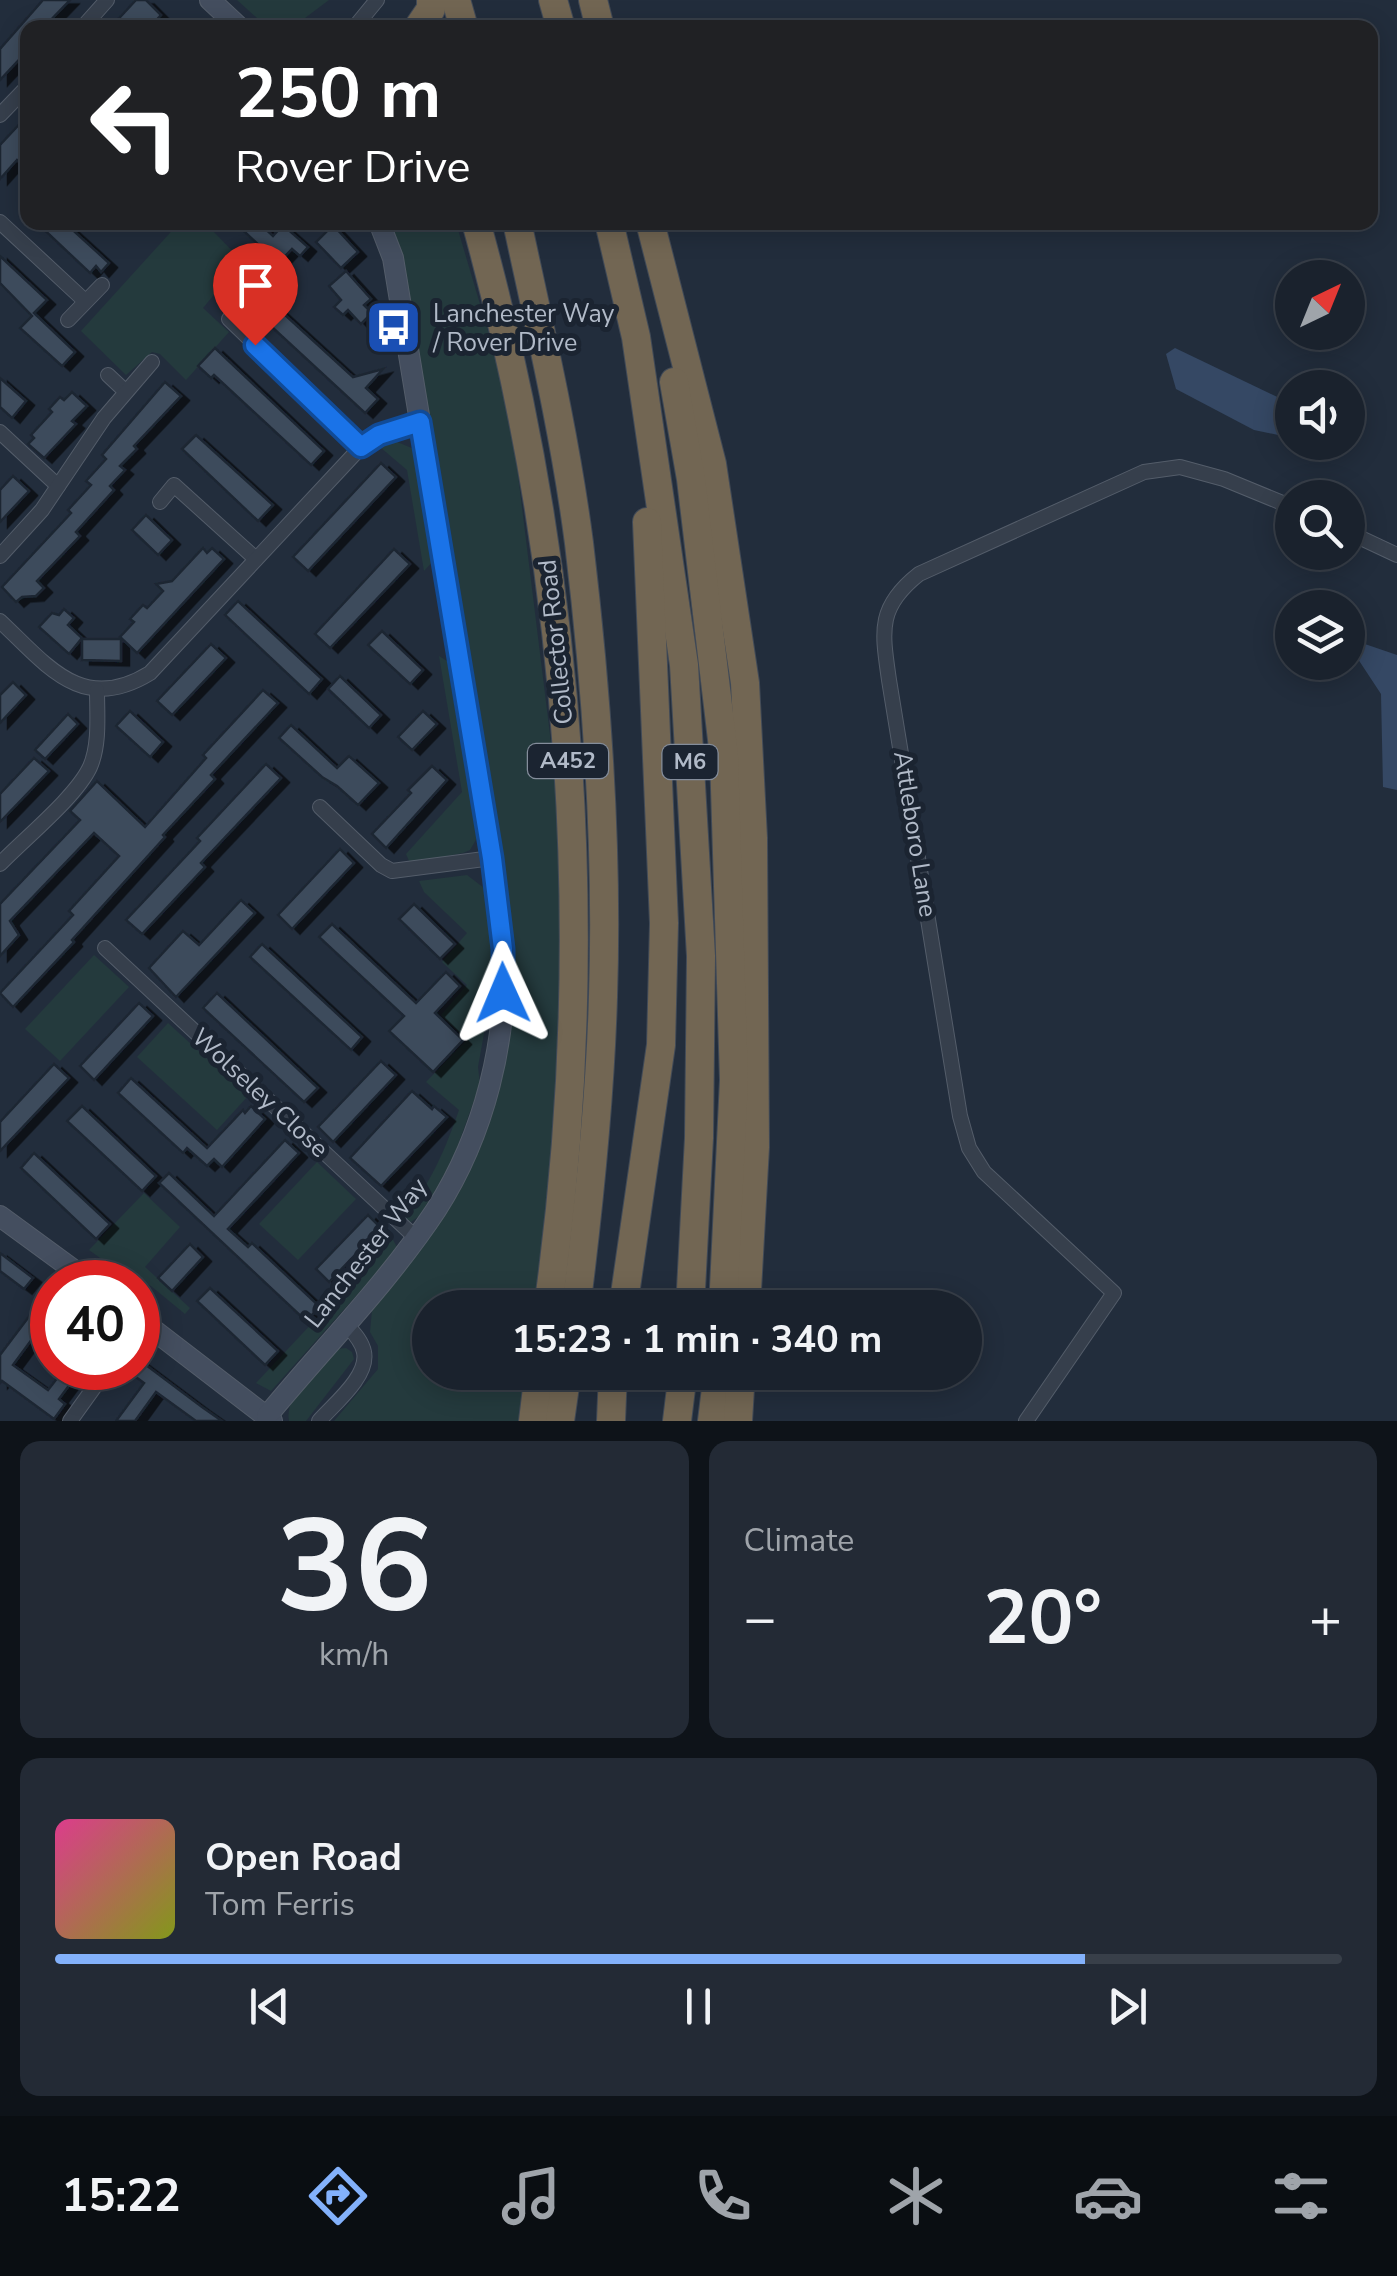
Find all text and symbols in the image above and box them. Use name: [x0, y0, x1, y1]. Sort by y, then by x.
text: 250 m: [235, 46, 441, 142]
icon: left: [70, 60, 200, 190]
text: Rover Drive: [235, 137, 470, 198]
pin: [213, 243, 298, 346]
icon: arrive: [228, 258, 283, 313]
north arrow: [1275, 260, 1365, 350]
map controls: [1275, 260, 1365, 680]
place label: Lanchester Way / Rover Drive: [432, 297, 615, 360]
bus stop icon: Lanchester Way / Rover Drive: [364, 298, 424, 358]
button: sound: [1275, 370, 1365, 460]
button: search: [1275, 480, 1365, 570]
street label: Collector Road: [530, 558, 582, 726]
button: layers: [1275, 590, 1365, 680]
road number: A452: [528, 744, 608, 778]
road number: M6: [662, 745, 718, 779]
street label: Attleboro Lane: [885, 749, 945, 919]
position arrow: [451, 941, 555, 1045]
street label: Wolseley Close: [184, 1021, 336, 1165]
street label: Lanchester Way: [297, 1171, 435, 1335]
speed limit sign: 40: [30, 1260, 160, 1390]
text: 15:23 · 1 min · 340 m: [512, 1314, 882, 1365]
text: 36: [276, 1479, 432, 1656]
text: Climate: [744, 1519, 854, 1562]
text: 20°: [984, 1567, 1102, 1669]
text: −: [744, 1581, 777, 1656]
text: +: [1309, 1581, 1342, 1656]
text: km/h: [319, 1633, 390, 1676]
text: Open Road: [205, 1832, 402, 1883]
text: Tom Ferris: [205, 1883, 355, 1926]
icon: previous: [242, 1979, 297, 2034]
icon: pause: [671, 1979, 726, 2034]
icon: next: [1100, 1979, 1155, 2034]
icon: directions: [303, 2161, 373, 2231]
icon: music: [496, 2161, 566, 2231]
icon: phone: [688, 2161, 758, 2231]
icon: climate: [881, 2161, 951, 2231]
icon: car: [1073, 2161, 1143, 2231]
icon: filters: [1266, 2161, 1336, 2231]
text: 15:22: [61, 2166, 180, 2227]

